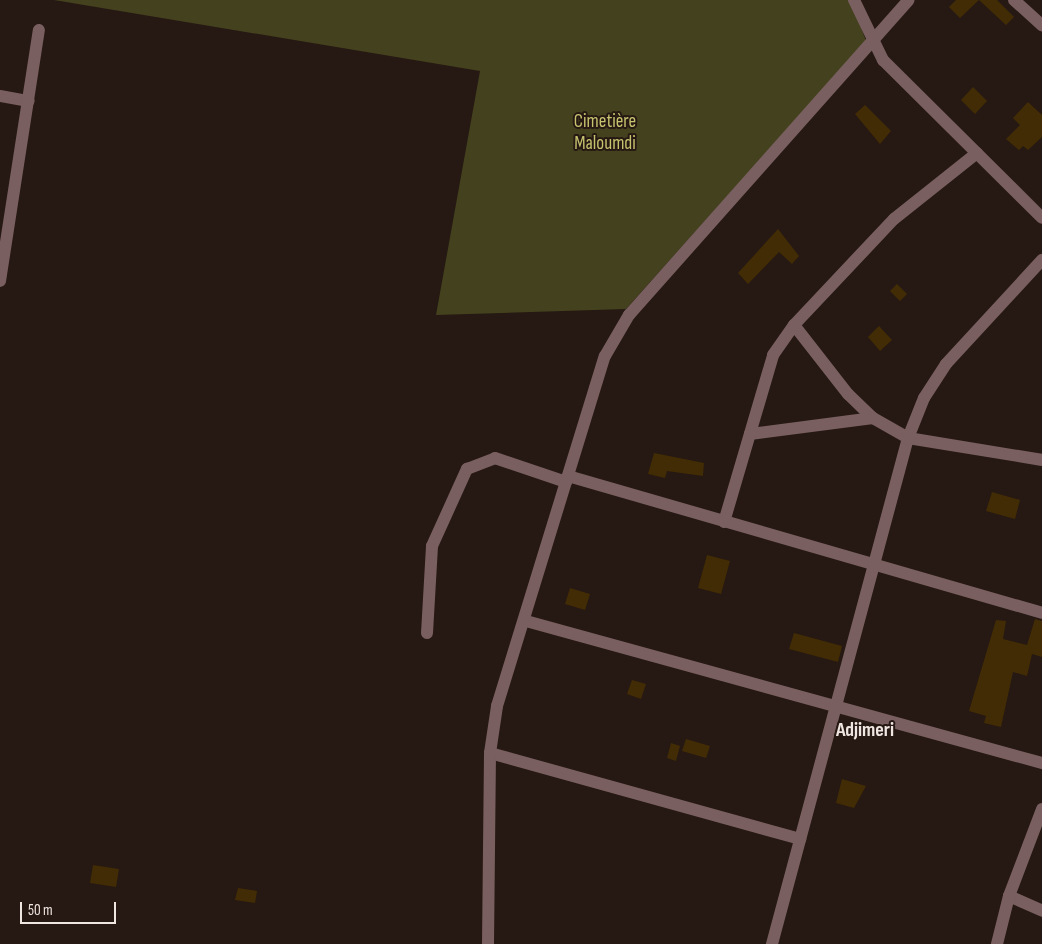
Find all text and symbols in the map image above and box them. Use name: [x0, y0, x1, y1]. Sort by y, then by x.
park label: Cimetière Maloumdi: [574, 111, 636, 155]
district label: Adjimeri: [836, 718, 894, 742]
scale bar: [22, 892, 119, 924]
text: 50 m: [28, 901, 53, 920]

